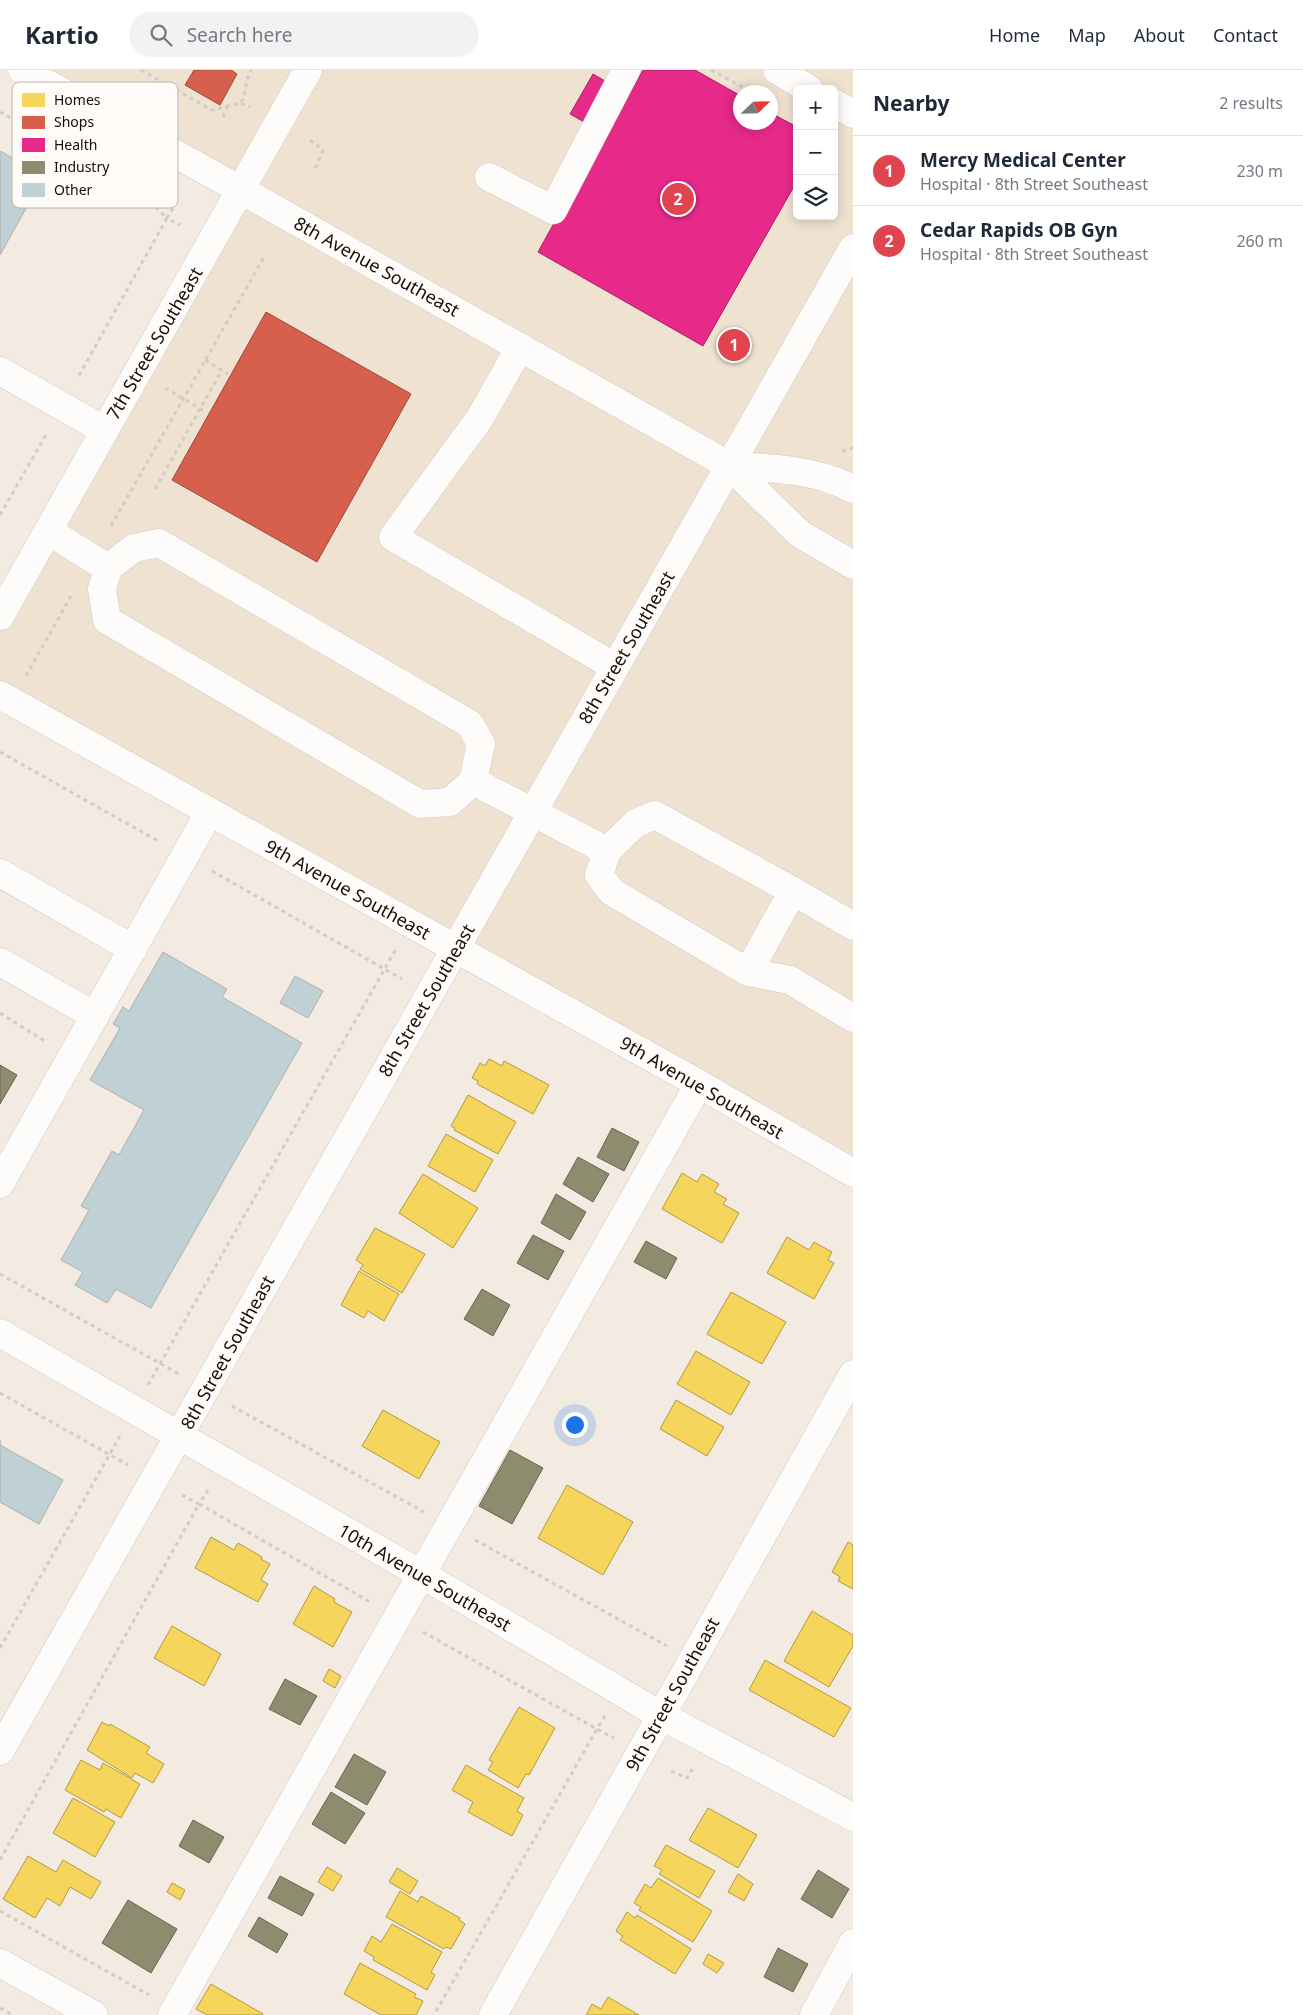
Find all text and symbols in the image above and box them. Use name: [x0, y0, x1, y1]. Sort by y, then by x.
search box: [129, 12, 479, 57]
text: Kartio: [25, 18, 99, 51]
icon: search: [147, 21, 175, 49]
text: Search here: [187, 22, 292, 48]
text: Home: [989, 23, 1040, 47]
text: Map: [1068, 23, 1106, 47]
text: About: [1134, 23, 1185, 47]
text: Contact: [1213, 23, 1278, 47]
legend: [12, 82, 178, 208]
north arrow: [733, 85, 778, 130]
map controls: [793, 85, 838, 220]
button: +: [793, 85, 838, 130]
text: Nearby: [873, 89, 949, 117]
text: Homes: [54, 90, 101, 109]
text: 2 results: [1219, 92, 1283, 114]
text: Shops: [54, 112, 94, 131]
button: −: [793, 130, 838, 175]
text: Health: [54, 135, 97, 154]
text: Mercy Medical Center: [920, 147, 1126, 173]
text: Industry: [54, 157, 110, 176]
text: 1: [884, 160, 894, 182]
text: 230 m: [1236, 160, 1283, 182]
text: Hospital · 8th Street Southeast: [920, 173, 1148, 195]
button: layers: [793, 175, 838, 220]
text: Other: [54, 180, 93, 199]
pin: 2: [662, 180, 694, 218]
street label: 8th Avenue Southeast: [290, 211, 464, 322]
text: Cedar Rapids OB Gyn: [920, 217, 1118, 243]
text: 2: [884, 230, 894, 252]
text: 260 m: [1236, 230, 1283, 252]
text: Hospital · 8th Street Southeast: [920, 243, 1148, 265]
street label: 7th Street Southeast: [101, 262, 208, 424]
pin: 1: [718, 326, 750, 364]
street label: 8th Street Southeast: [573, 566, 680, 728]
street label: 9th Avenue Southeast: [261, 834, 435, 945]
street label: 8th Street Southeast: [373, 919, 480, 1081]
street label: 9th Avenue Southeast: [616, 1030, 789, 1144]
street label: 8th Street Southeast: [175, 1270, 280, 1433]
your location: [562, 1412, 588, 1438]
street label: 10th Avenue Southeast: [334, 1518, 516, 1637]
street label: 9th Street Southeast: [620, 1612, 725, 1775]

